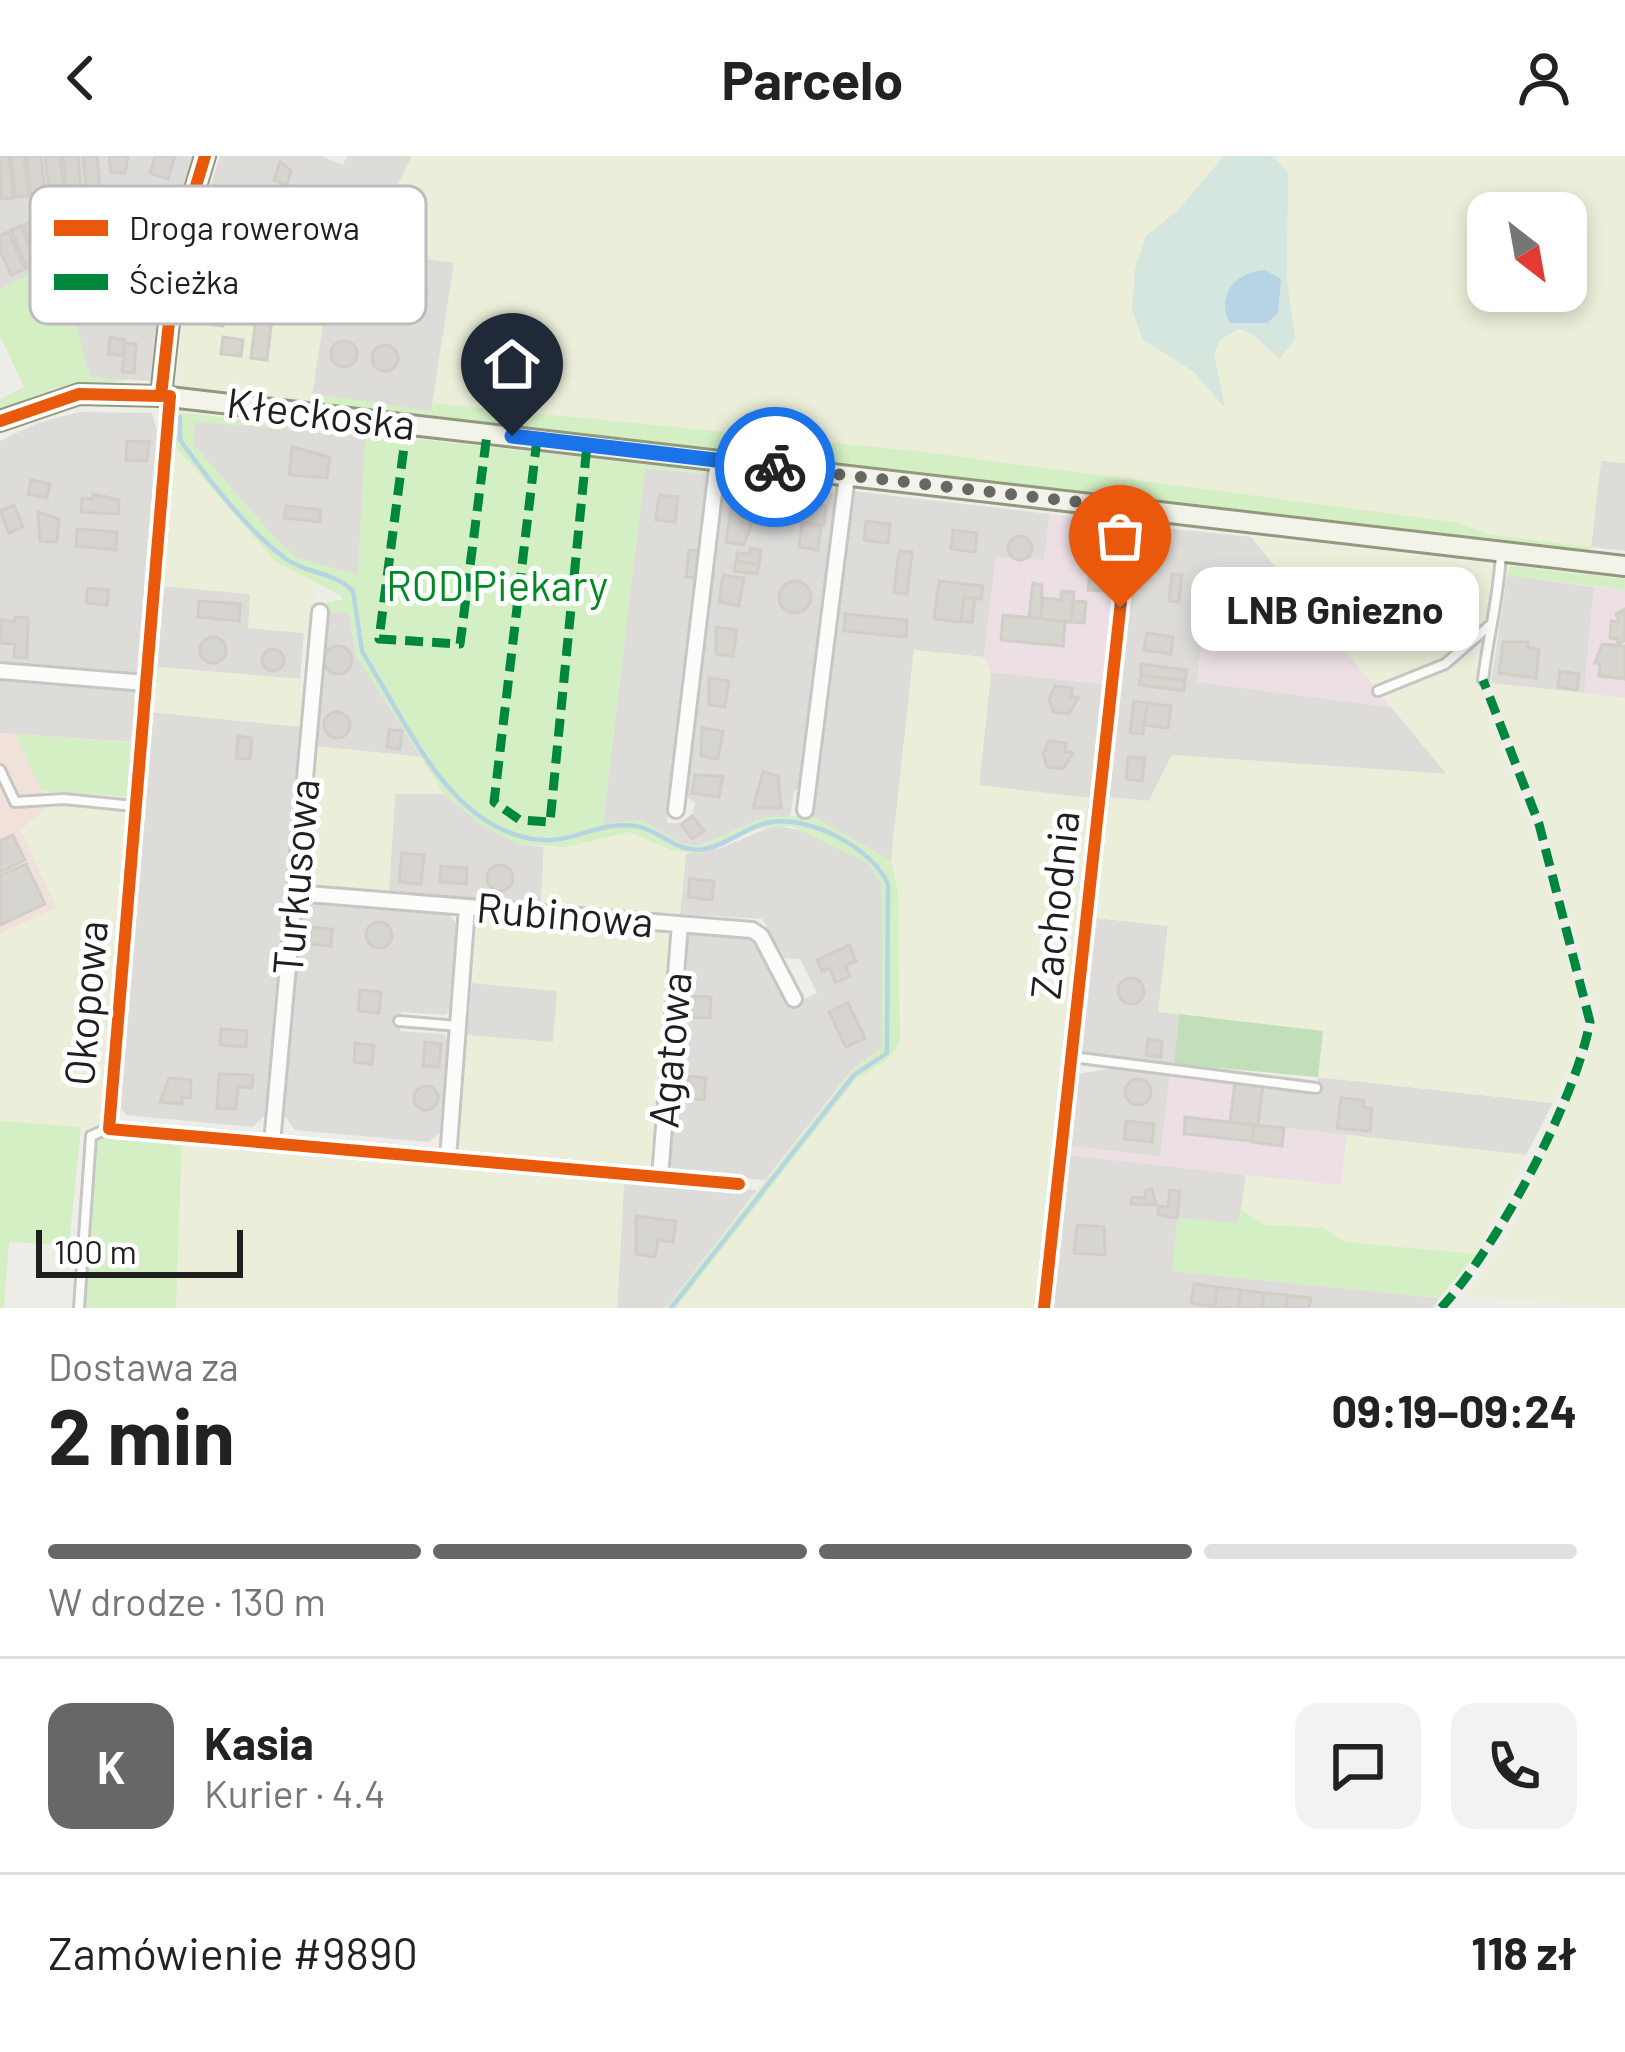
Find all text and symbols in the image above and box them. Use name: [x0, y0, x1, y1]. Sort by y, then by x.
icon: back: [48, 45, 114, 111]
icon: person: [1511, 45, 1577, 111]
text: Parcelo: [722, 46, 903, 111]
legend: [30, 186, 426, 324]
north arrow: [1467, 192, 1587, 312]
map controls: [1467, 192, 1587, 312]
text: Droga rowerowa: [129, 207, 360, 247]
text: Ścieżka: [129, 261, 239, 301]
pin: [461, 313, 563, 436]
icon: home: [479, 331, 545, 397]
street label: Kłeckoska: [224, 376, 418, 448]
courier: [715, 407, 835, 527]
icon: bike: [742, 434, 808, 500]
pin: [1069, 485, 1171, 608]
icon: bag: [1087, 503, 1153, 569]
park label: ROD Piekary: [386, 559, 608, 610]
callout: LNB Gniezno: [1192, 566, 1480, 650]
text: LNB Gniezno: [1226, 585, 1444, 632]
street label: Turkusowa: [261, 777, 327, 977]
street label: Zachodnia: [1018, 808, 1088, 1002]
street label: Rubinowa: [475, 880, 656, 946]
street label: Okopowa: [52, 918, 117, 1088]
street label: Agatowa: [636, 970, 701, 1130]
scale bar: [36, 1224, 243, 1277]
text: 100 m: [54, 1231, 137, 1271]
text: Dostawa za: [48, 1342, 239, 1389]
text: 09:19–09:24: [1331, 1383, 1577, 1437]
text: 2 min: [48, 1387, 235, 1481]
text: W drodze · 130 m: [48, 1577, 326, 1624]
button: chat: [1295, 1703, 1421, 1829]
button: phone: [1451, 1703, 1577, 1829]
text: Kasia: [204, 1715, 314, 1769]
text: K: [97, 1739, 125, 1793]
text: Kurier · 4.4: [204, 1769, 385, 1816]
text: Zamówienie #9890: [48, 1925, 418, 1979]
text: 118 zł: [1471, 1925, 1577, 1979]

